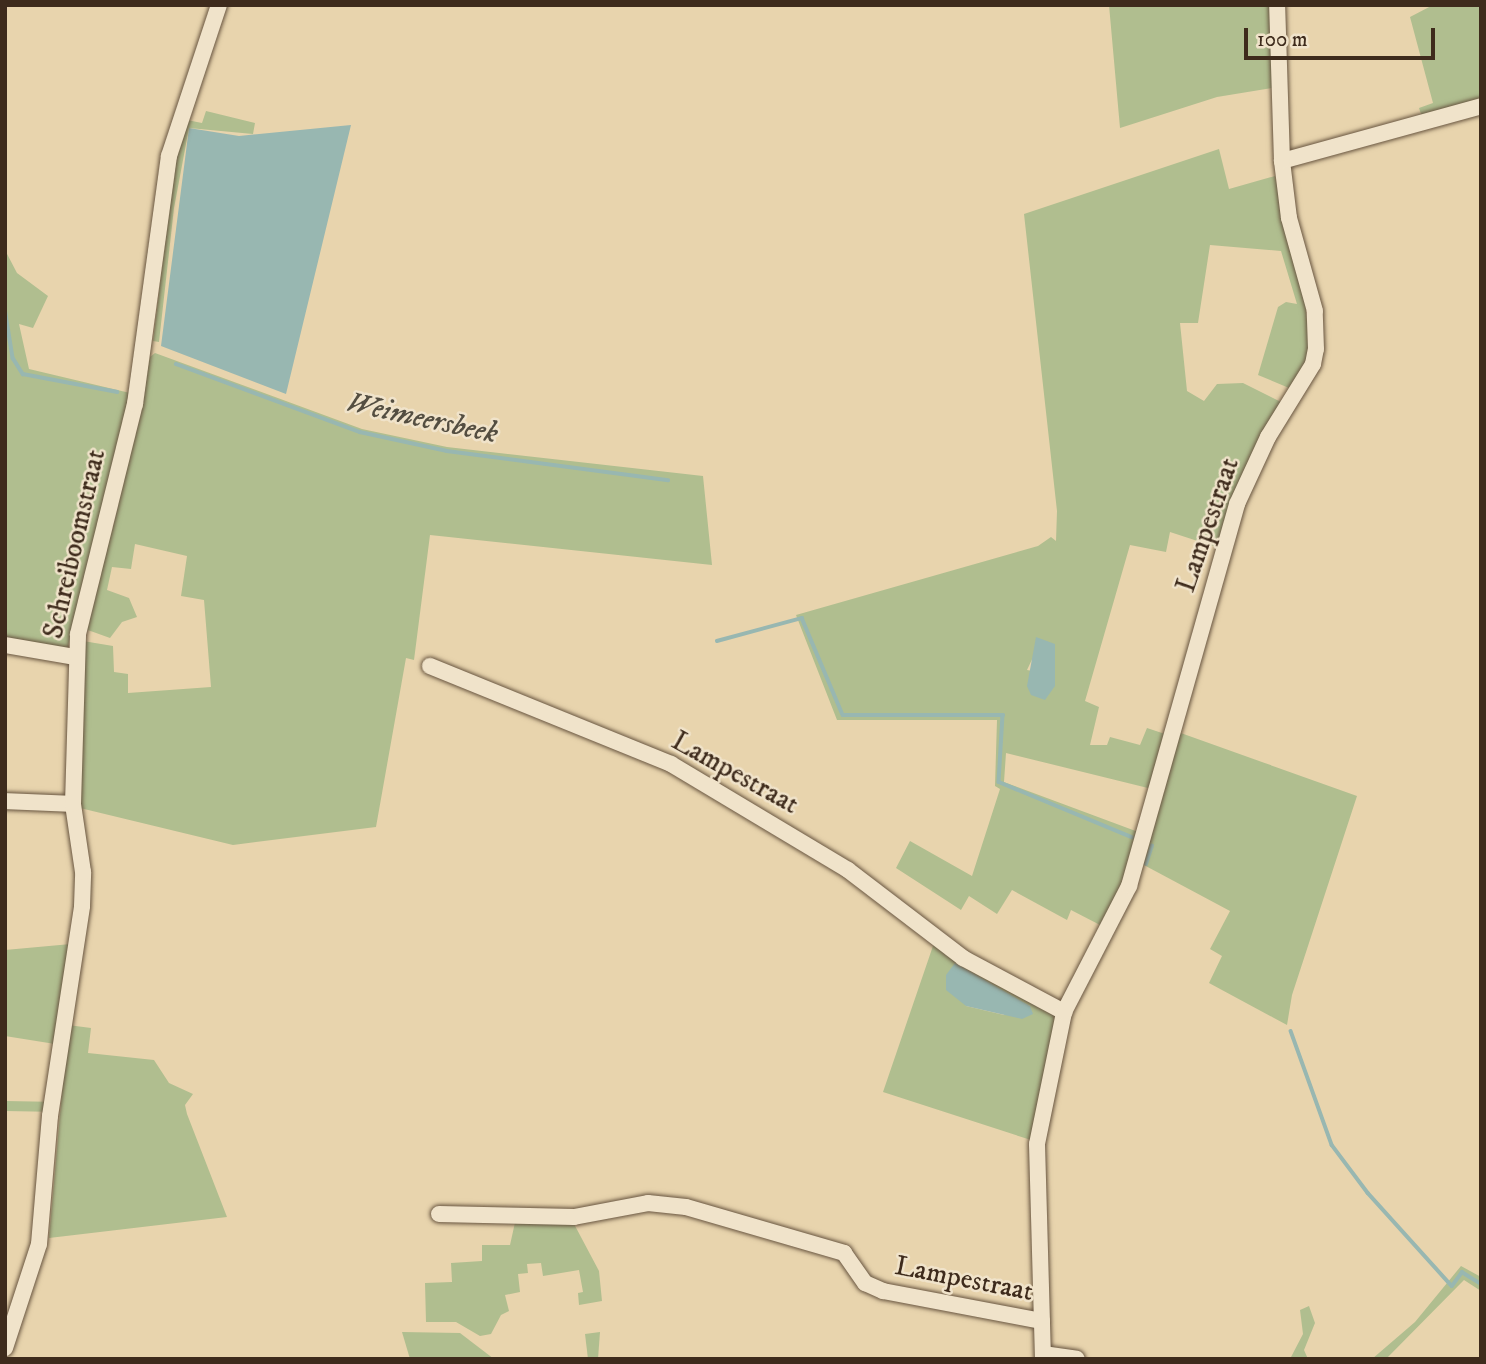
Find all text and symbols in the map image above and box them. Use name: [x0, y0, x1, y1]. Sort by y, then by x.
scale bar: [1248, 14, 1439, 58]
text: 100 m: [1257, 27, 1308, 53]
water label: Weimeersbeek: [343, 385, 501, 453]
street label: Schreiboomstraat: [37, 446, 113, 642]
street label: Lampestraat: [1169, 453, 1247, 597]
street label: Lampestraat: [666, 724, 804, 822]
street label: Lampestraat: [892, 1249, 1036, 1309]

